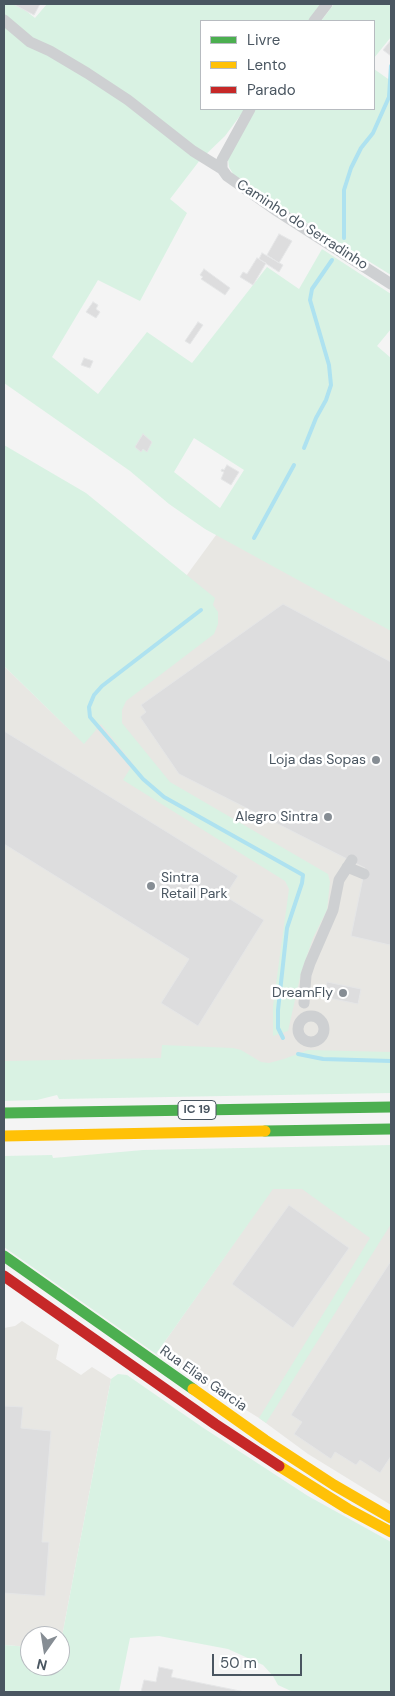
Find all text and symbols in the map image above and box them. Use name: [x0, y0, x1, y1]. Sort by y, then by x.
legend: [200, 20, 375, 110]
text: Livre: [247, 30, 280, 50]
text: Lento: [247, 55, 286, 75]
text: Parado: [247, 80, 296, 100]
street label: Caminho do Serradinho: [233, 176, 371, 274]
place label: Loja das Sopas: [269, 752, 366, 768]
marker: Loja das Sopas: [370, 754, 382, 766]
place label: Alegro Sintra: [235, 809, 318, 825]
marker: Alegro Sintra: [322, 811, 334, 823]
place label: Sintra Retail Park: [161, 870, 228, 902]
marker: Sintra Retail Park: [145, 880, 157, 892]
place label: DreamFly: [272, 985, 333, 1001]
marker: DreamFly: [337, 987, 349, 999]
road number: IC 19: [178, 1100, 216, 1120]
street label: Rua Elias Garcia: [156, 1343, 250, 1415]
north arrow: [20, 1626, 70, 1676]
scale bar: [215, 1644, 305, 1676]
text: 50 m: [220, 1653, 257, 1673]
text: N: [35, 1655, 49, 1675]

